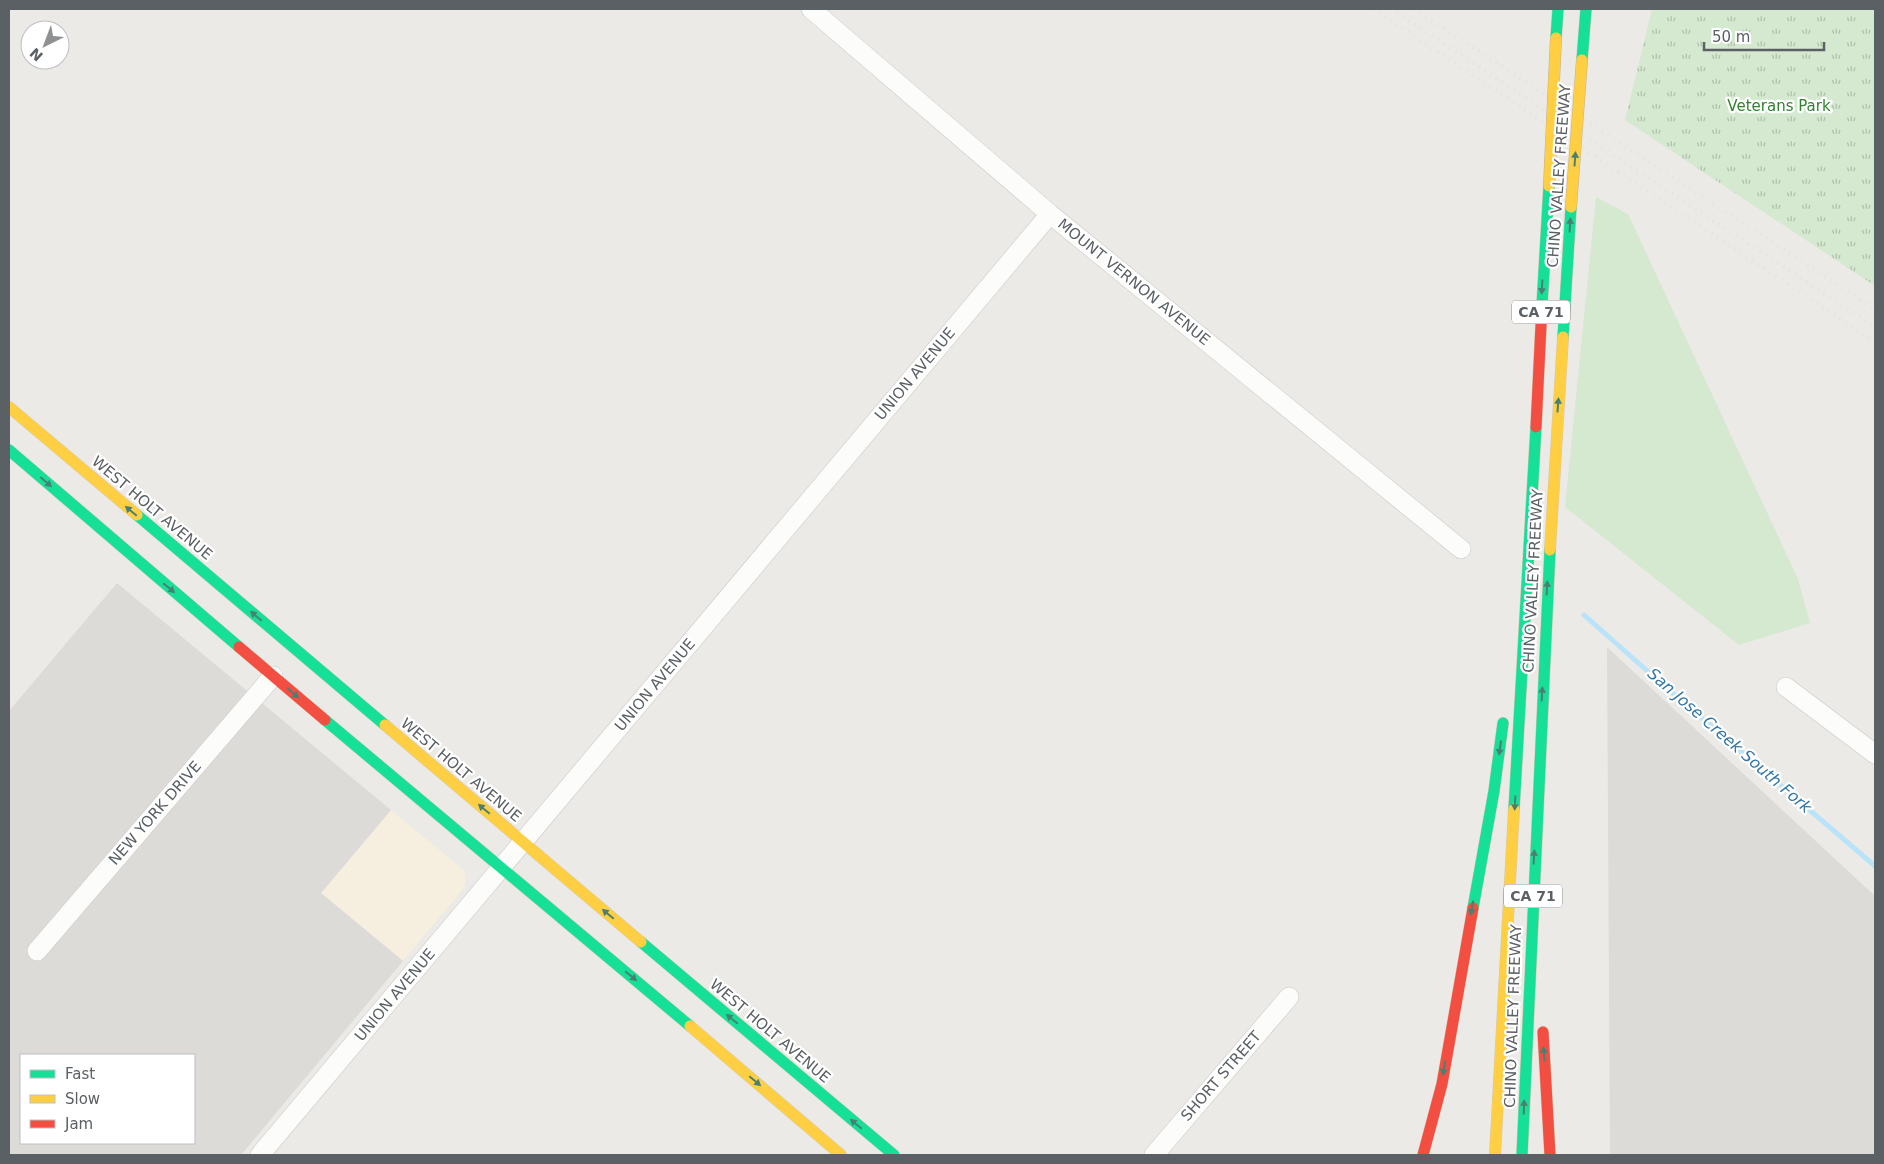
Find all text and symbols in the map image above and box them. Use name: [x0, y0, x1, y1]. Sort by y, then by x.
north arrow: [20, 20, 70, 70]
scale bar: [1704, 20, 1824, 52]
text: 50 m: [1712, 28, 1750, 46]
text: N: [27, 45, 46, 65]
street label: CHINO VALLEY FREEWAY: [1544, 83, 1574, 268]
park label: Veterans Park: [1727, 97, 1831, 115]
one-way arrow: [1571, 150, 1579, 166]
street label: MOUNT VERNON AVENUE: [1054, 215, 1214, 349]
one-way arrow: [1566, 217, 1574, 233]
one-way arrow: [1538, 279, 1546, 295]
road number: CA 71: [1512, 300, 1570, 324]
street label: UNION AVENUE: [871, 324, 959, 424]
one-way arrow: [1554, 397, 1562, 413]
street label: WEST HOLT AVENUE: [88, 452, 216, 564]
one-way arrow: [39, 476, 51, 488]
street label: CHINO VALLEY FREEWAY: [1519, 488, 1547, 673]
one-way arrow: [126, 505, 138, 517]
one-way arrow: [1544, 580, 1552, 596]
one-way arrow: [162, 582, 175, 593]
one-way arrow: [250, 610, 262, 622]
street label: UNION AVENUE: [611, 635, 699, 735]
water label: San Jose Creek South Fork: [1644, 664, 1816, 817]
one-way arrow: [1538, 686, 1546, 702]
one-way arrow: [286, 687, 298, 699]
street label: WEST HOLT AVENUE: [397, 714, 525, 826]
one-way arrow: [1496, 740, 1504, 756]
street label: NEW YORK DRIVE: [105, 757, 205, 869]
one-way arrow: [1511, 795, 1519, 811]
one-way arrow: [478, 803, 491, 814]
one-way arrow: [1531, 848, 1539, 864]
road number: CA 71: [1504, 884, 1562, 908]
one-way arrow: [1468, 900, 1476, 916]
one-way arrow: [603, 908, 615, 920]
street label: CHINO VALLEY FREEWAY: [1501, 923, 1525, 1108]
street label: UNION AVENUE: [351, 945, 439, 1045]
one-way arrow: [624, 970, 636, 982]
street label: WEST HOLT AVENUE: [706, 975, 834, 1087]
one-way arrow: [726, 1014, 738, 1025]
street label: SHORT STREET: [1177, 1027, 1265, 1125]
one-way arrow: [1539, 1046, 1547, 1062]
legend: [20, 1054, 195, 1144]
one-way arrow: [1440, 1060, 1448, 1076]
text: Fast: [65, 1065, 95, 1083]
one-way arrow: [748, 1076, 761, 1087]
text: Slow: [65, 1090, 100, 1108]
one-way arrow: [1520, 1098, 1528, 1114]
text: Jam: [64, 1115, 93, 1133]
one-way arrow: [850, 1118, 863, 1129]

